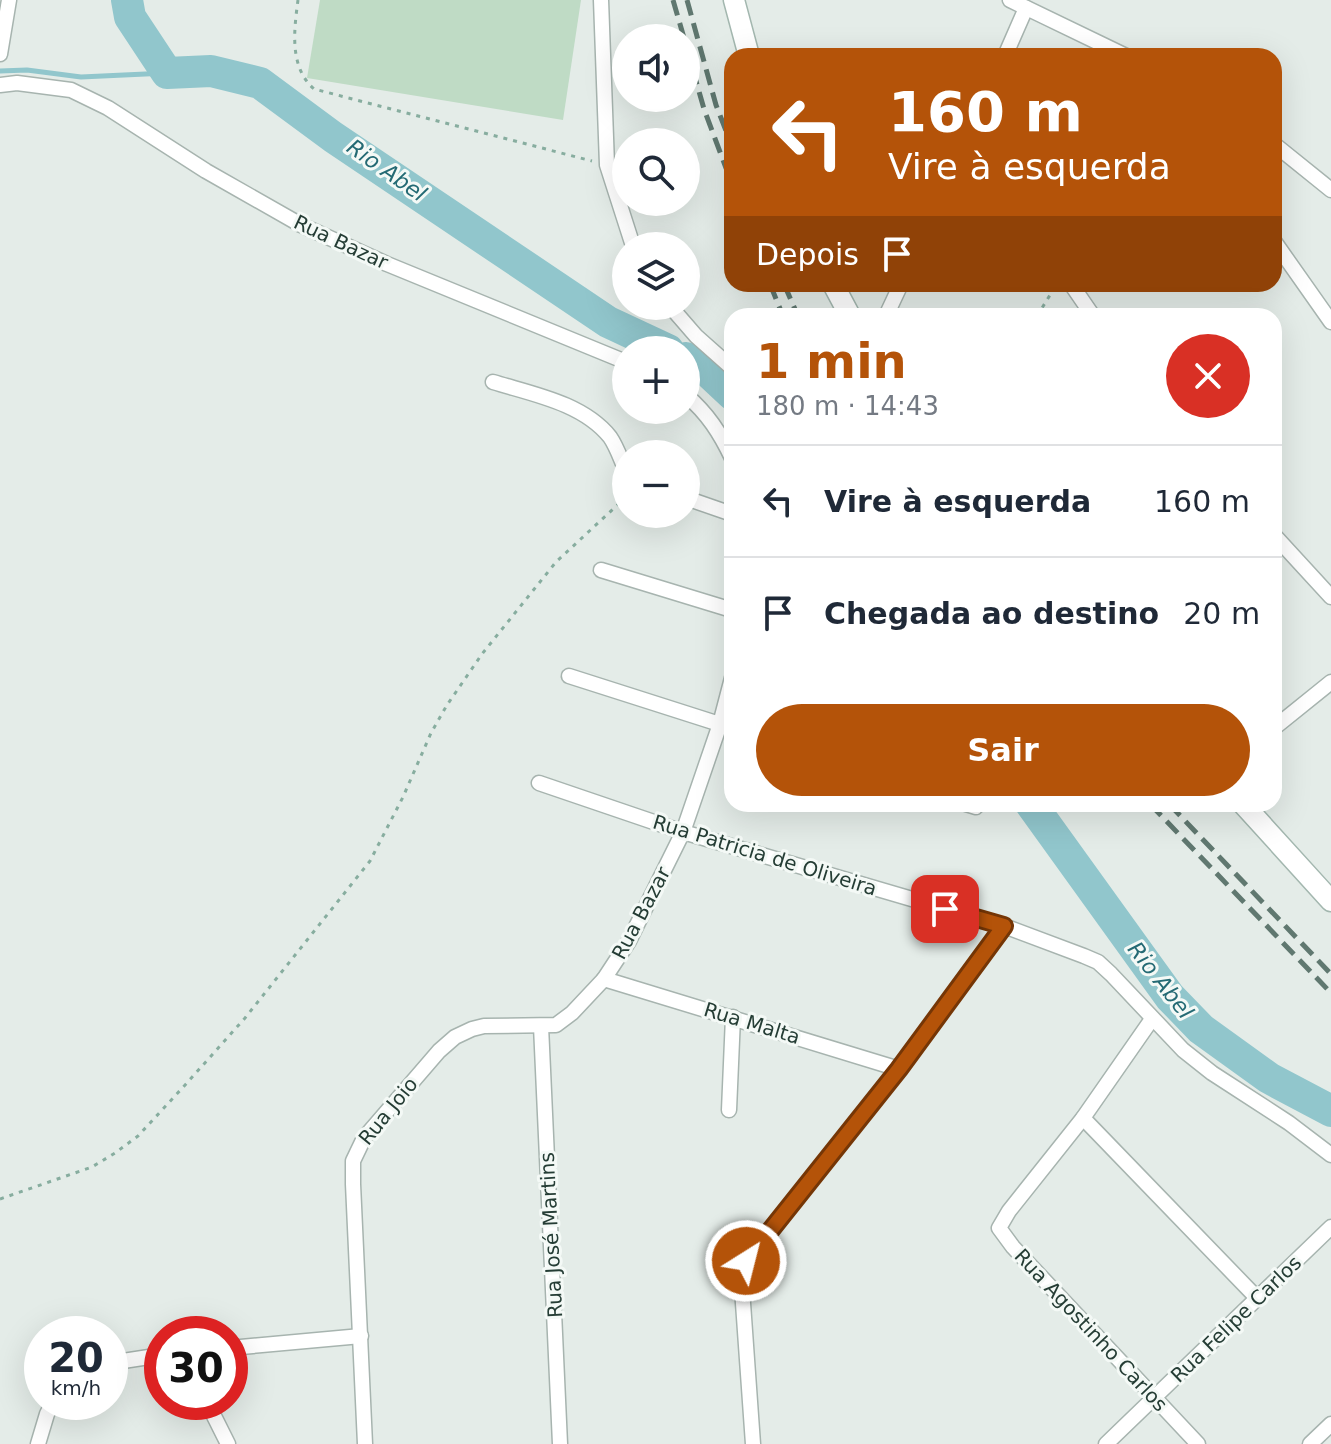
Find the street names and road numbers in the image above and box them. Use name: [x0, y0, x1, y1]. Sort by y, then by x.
street label: Rua Bazar: [290, 210, 393, 275]
street label: Rua Patricia de Oliveira: [650, 809, 880, 901]
street label: Rua Bazar: [607, 862, 676, 963]
street label: Rua Malta: [701, 997, 803, 1049]
street label: Rua Joio: [353, 1072, 423, 1150]
street label: Rua José Martins: [535, 1152, 567, 1318]
street label: Rua Agostinho Carlos: [1009, 1244, 1173, 1416]
street label: Rua Felipe Carlos: [1166, 1251, 1306, 1387]

